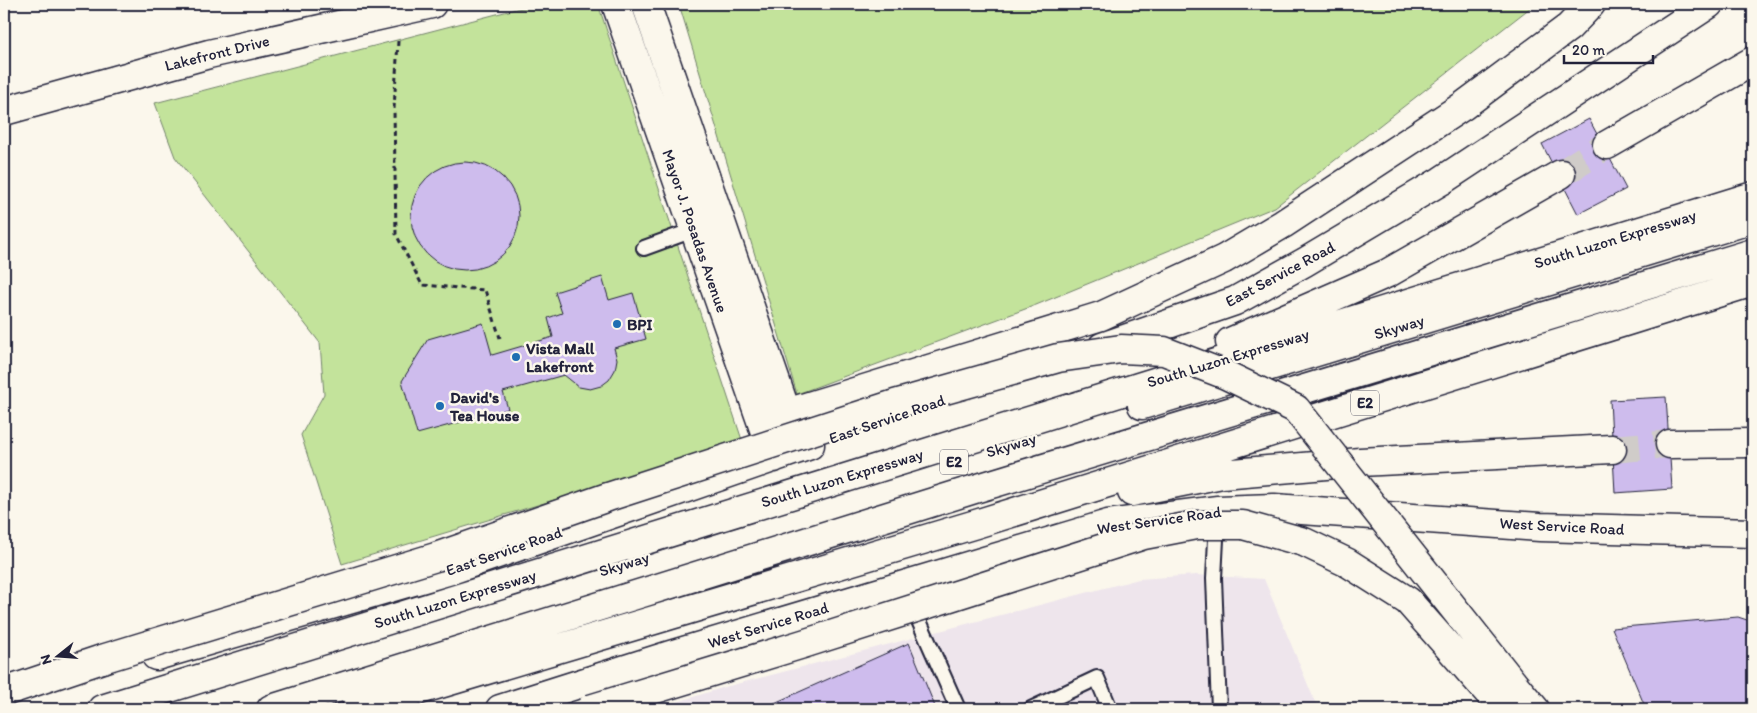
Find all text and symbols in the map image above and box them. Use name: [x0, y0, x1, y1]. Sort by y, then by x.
street label: Lakefront Drive: [163, 31, 271, 75]
scale bar: [1564, 32, 1653, 64]
text: 20 m: [1572, 41, 1606, 59]
street label: Mayor J. Posadas Avenue: [658, 147, 732, 315]
street label: South Luzon Expressway: [1532, 205, 1699, 273]
street label: East Service Road: [1222, 237, 1338, 311]
street label: Skyway: [1372, 310, 1427, 344]
place label: BPI: [627, 315, 652, 334]
marker: BPI: [611, 318, 623, 330]
street label: South Luzon Expressway: [1145, 324, 1312, 392]
place label: Vista Mall Lakefront: [526, 339, 595, 376]
marker: Vista Mall Lakefront: [510, 351, 522, 363]
place label: David's Tea House: [449, 388, 520, 425]
street label: East Service Road: [826, 390, 948, 448]
road number: E2: [1351, 390, 1379, 416]
marker: David's Tea House: [434, 400, 446, 412]
street label: Skyway: [984, 428, 1039, 462]
street label: South Luzon Expressway: [759, 444, 926, 512]
road number: E2: [940, 450, 968, 474]
street label: West Service Road: [1096, 502, 1223, 538]
street label: West Service Road: [1499, 513, 1625, 539]
street label: East Service Road: [443, 522, 565, 580]
street label: Skyway: [597, 547, 652, 581]
street label: South Luzon Expressway: [372, 565, 539, 633]
street label: West Service Road: [705, 598, 831, 652]
north arrow: [32, 630, 82, 680]
text: N: [37, 653, 56, 667]

